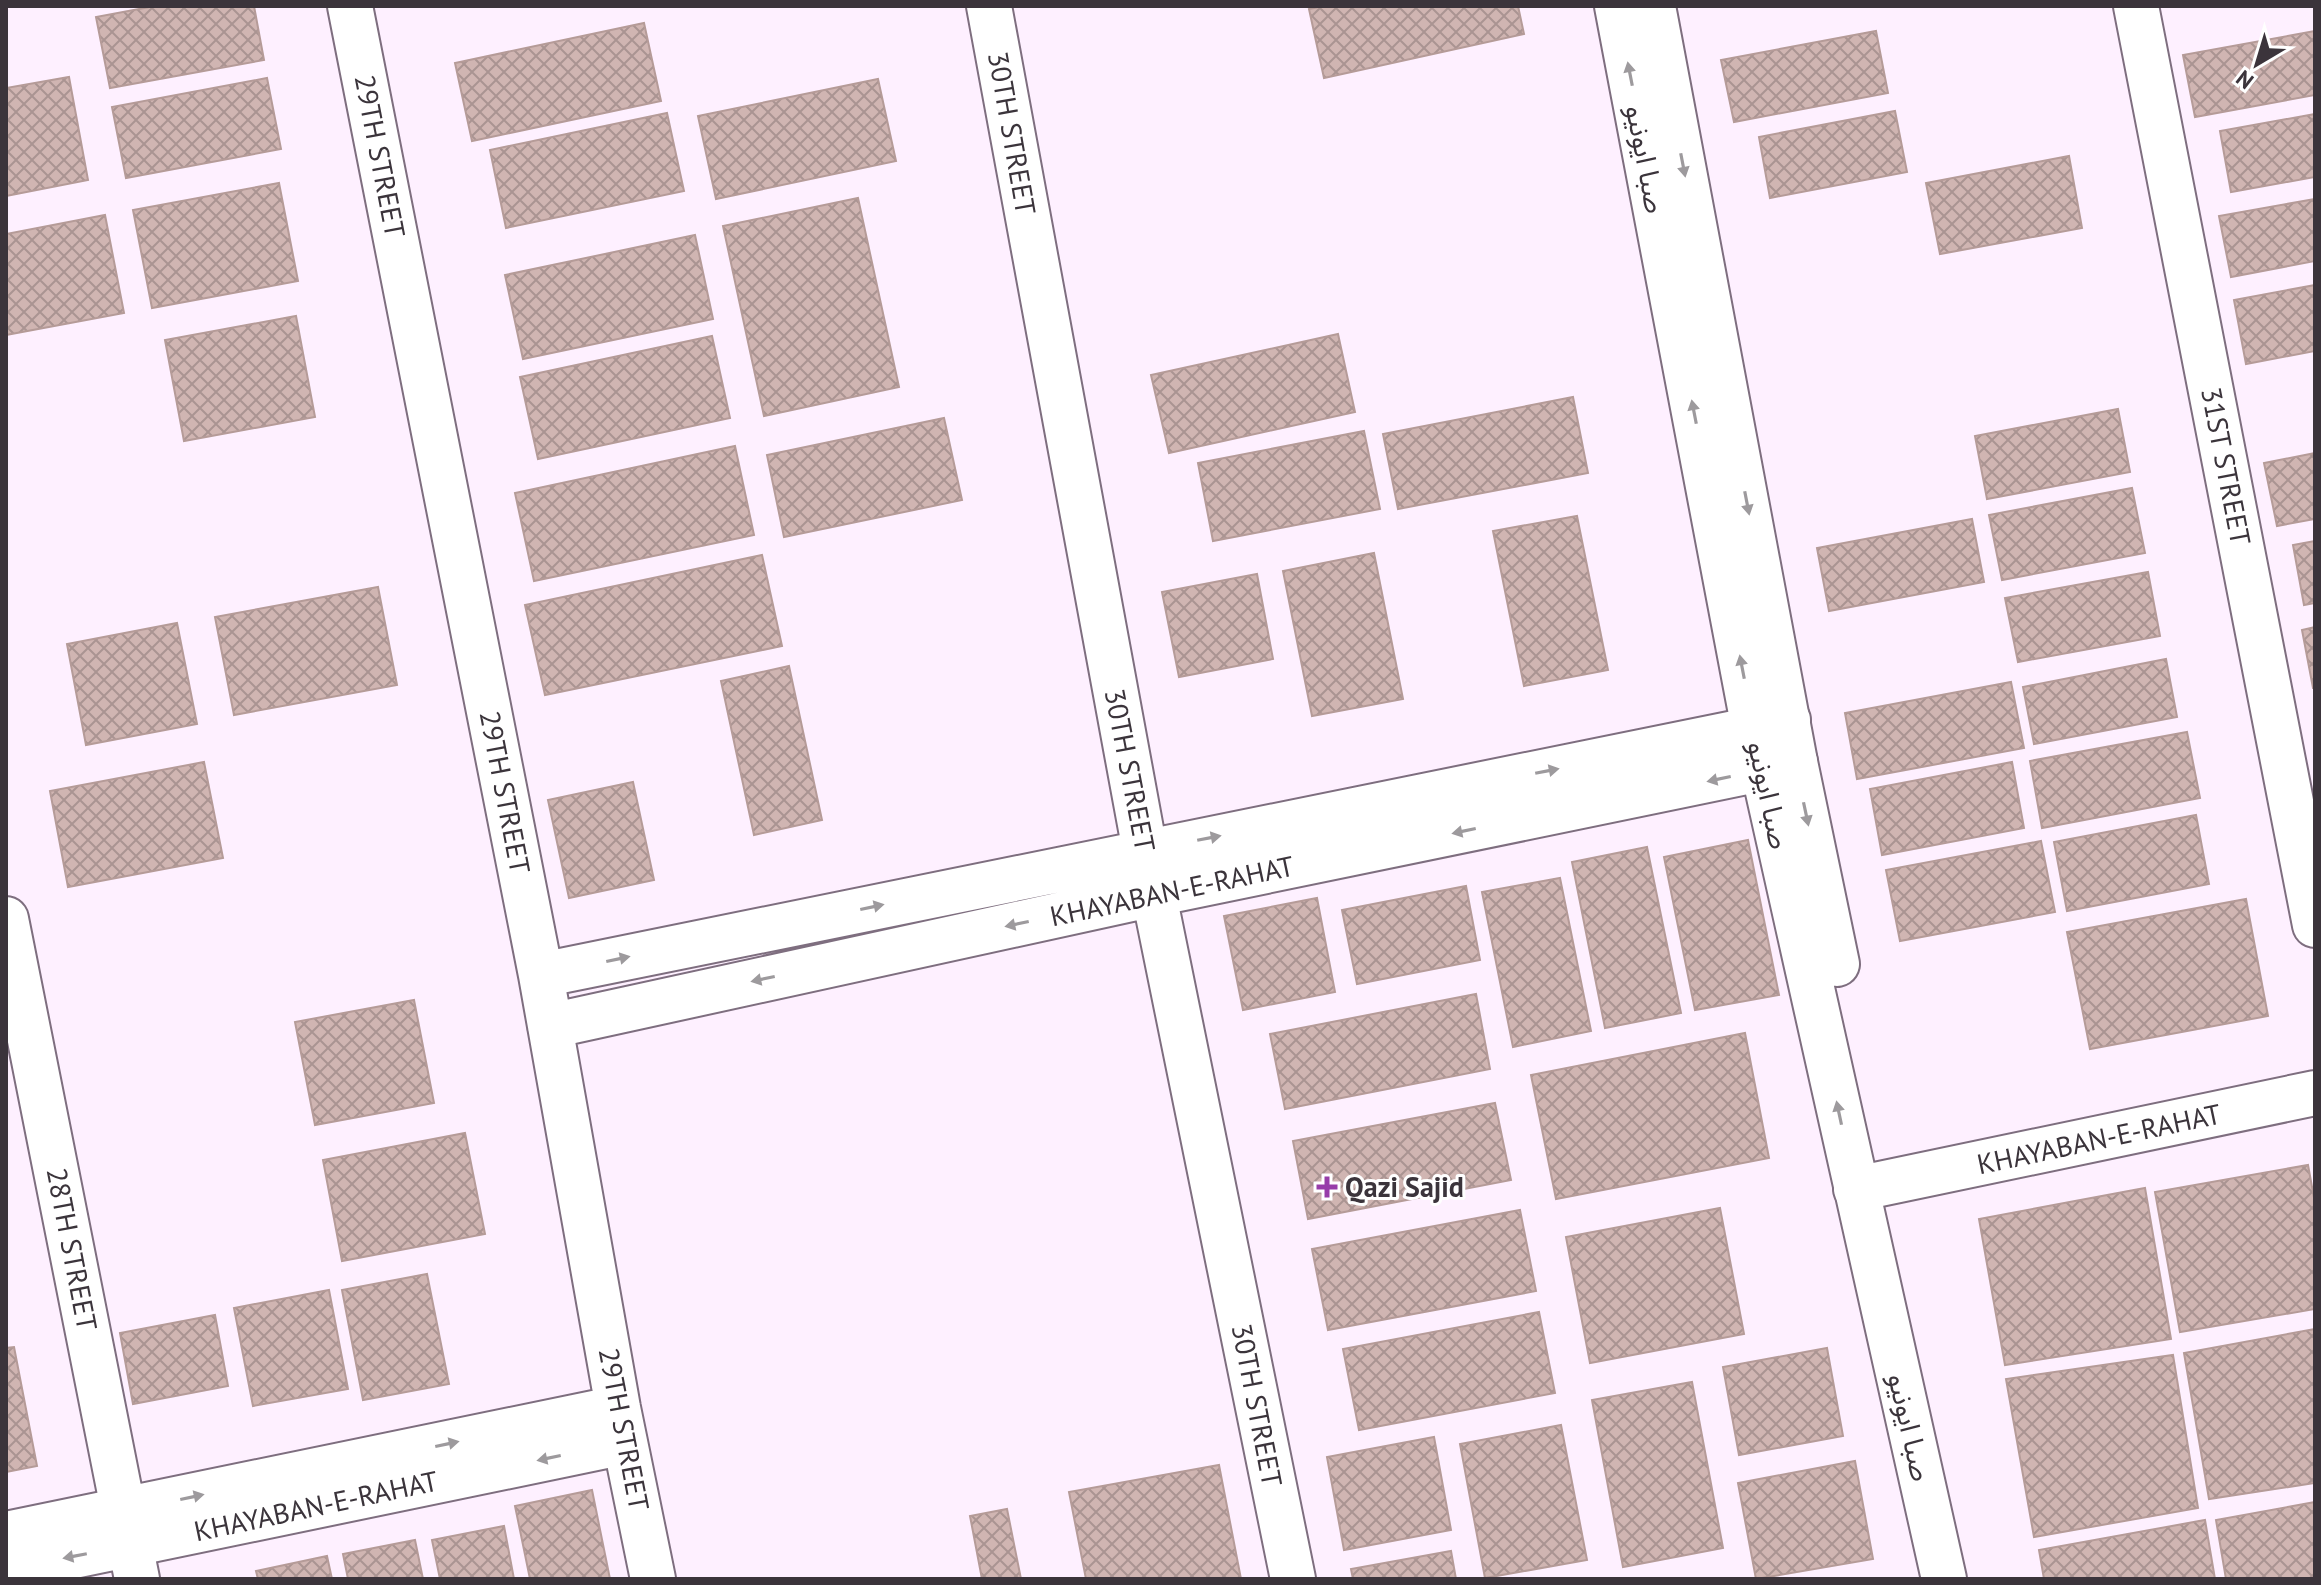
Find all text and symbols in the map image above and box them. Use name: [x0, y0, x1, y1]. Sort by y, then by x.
north arrow: [2217, 24, 2297, 104]
street label: 30TH STREET: [980, 48, 1045, 218]
one-way arrow: [1624, 61, 1636, 86]
text: N: [2230, 64, 2259, 95]
street label: 29TH STREET: [347, 71, 414, 241]
street label: صبا ایونیو: [1618, 101, 1675, 216]
one-way arrow: [1677, 153, 1690, 178]
street label: 31ST STREET: [2193, 384, 2260, 548]
one-way arrow: [1687, 399, 1700, 424]
one-way arrow: [1741, 491, 1753, 516]
one-way arrow: [1736, 655, 1748, 680]
street label: 30TH STREET: [1097, 685, 1164, 855]
street label: 29TH STREET: [472, 707, 539, 877]
street label: صبا ایونیو: [1740, 737, 1799, 853]
one-way arrow: [1534, 764, 1559, 777]
one-way arrow: [1706, 773, 1731, 786]
one-way arrow: [1800, 801, 1812, 826]
one-way arrow: [1451, 825, 1476, 837]
one-way arrow: [1197, 832, 1222, 844]
street label: KHAYABAN-E-RAHAT: [1047, 846, 1298, 934]
one-way arrow: [860, 900, 885, 913]
one-way arrow: [1005, 918, 1030, 931]
one-way arrow: [605, 952, 630, 965]
one-way arrow: [751, 973, 776, 986]
street label: KHAYABAN-E-RAHAT: [1974, 1094, 2225, 1182]
one-way arrow: [1832, 1100, 1845, 1125]
street label: 28TH STREET: [39, 1164, 106, 1334]
place label: Qazi Sajid: [1345, 1168, 1464, 1205]
marker: Qazi Sajid: [1316, 1176, 1338, 1198]
street label: 30TH STREET: [1224, 1320, 1291, 1490]
street label: 29TH STREET: [591, 1344, 658, 1514]
street label: صبا ایونیو: [1880, 1369, 1941, 1485]
one-way arrow: [435, 1437, 460, 1449]
one-way arrow: [536, 1452, 561, 1465]
street label: KHAYABAN-E-RAHAT: [191, 1461, 442, 1549]
one-way arrow: [180, 1490, 205, 1503]
one-way arrow: [62, 1551, 87, 1563]

